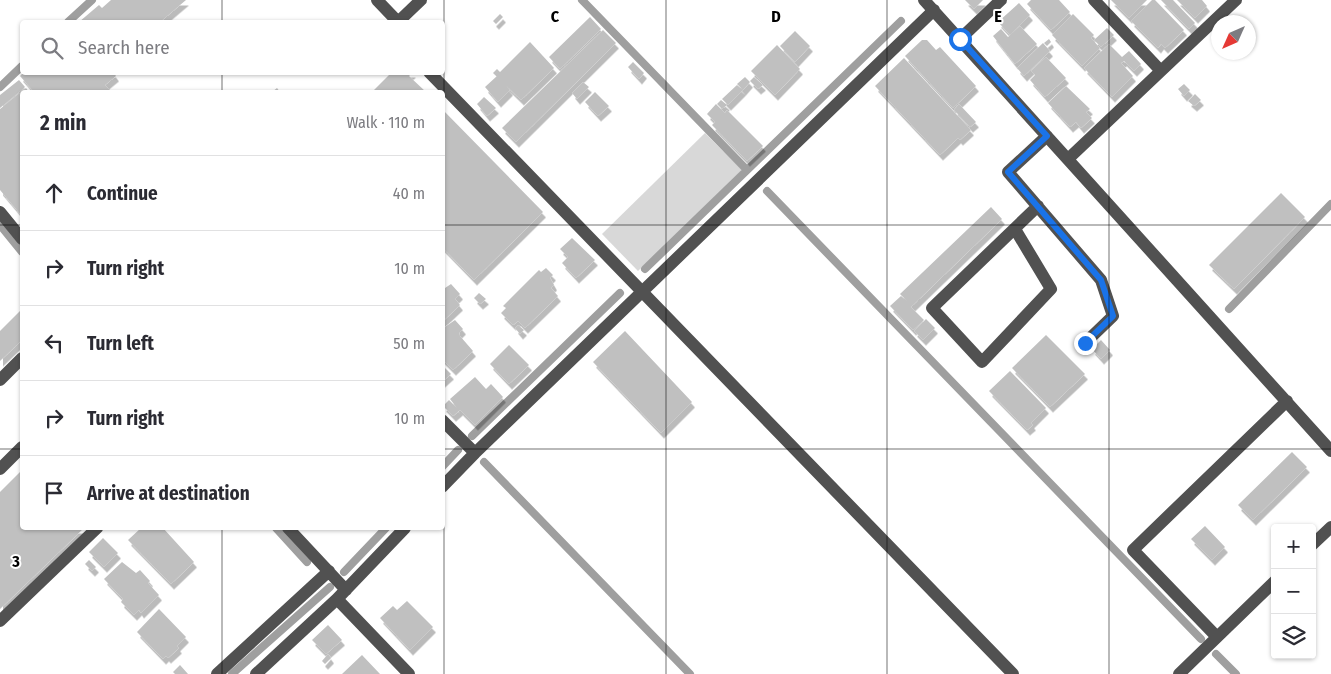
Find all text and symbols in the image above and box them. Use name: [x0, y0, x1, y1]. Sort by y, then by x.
text: C: [551, 7, 560, 26]
text: D: [771, 7, 781, 26]
text: E: [994, 7, 1002, 26]
north arrow: [1211, 15, 1256, 60]
search box: [20, 20, 445, 75]
route start: [949, 28, 972, 51]
icon: search: [38, 34, 66, 62]
text: Search here: [78, 36, 170, 59]
text: 2 min: [40, 110, 87, 136]
text: Walk · 110 m: [347, 113, 425, 132]
icon: ahead: [40, 179, 68, 207]
text: Continue: [87, 182, 158, 205]
text: 40 m: [393, 184, 425, 203]
icon: right: [40, 254, 68, 282]
text: Turn right: [87, 257, 164, 280]
text: 10 m: [394, 259, 425, 278]
icon: left: [40, 329, 68, 357]
text: Turn left: [87, 332, 154, 355]
route end: [1074, 332, 1097, 355]
text: 50 m: [393, 334, 425, 353]
icon: right: [40, 404, 68, 432]
text: Turn right: [87, 407, 164, 430]
text: 10 m: [394, 409, 425, 428]
icon: arrive: [40, 479, 68, 507]
text: Arrive at destination: [87, 482, 250, 505]
map controls: [1271, 524, 1316, 659]
button: +: [1271, 524, 1316, 569]
text: 3: [11, 552, 20, 571]
button: −: [1271, 569, 1316, 614]
button: layers: [1271, 614, 1316, 659]

